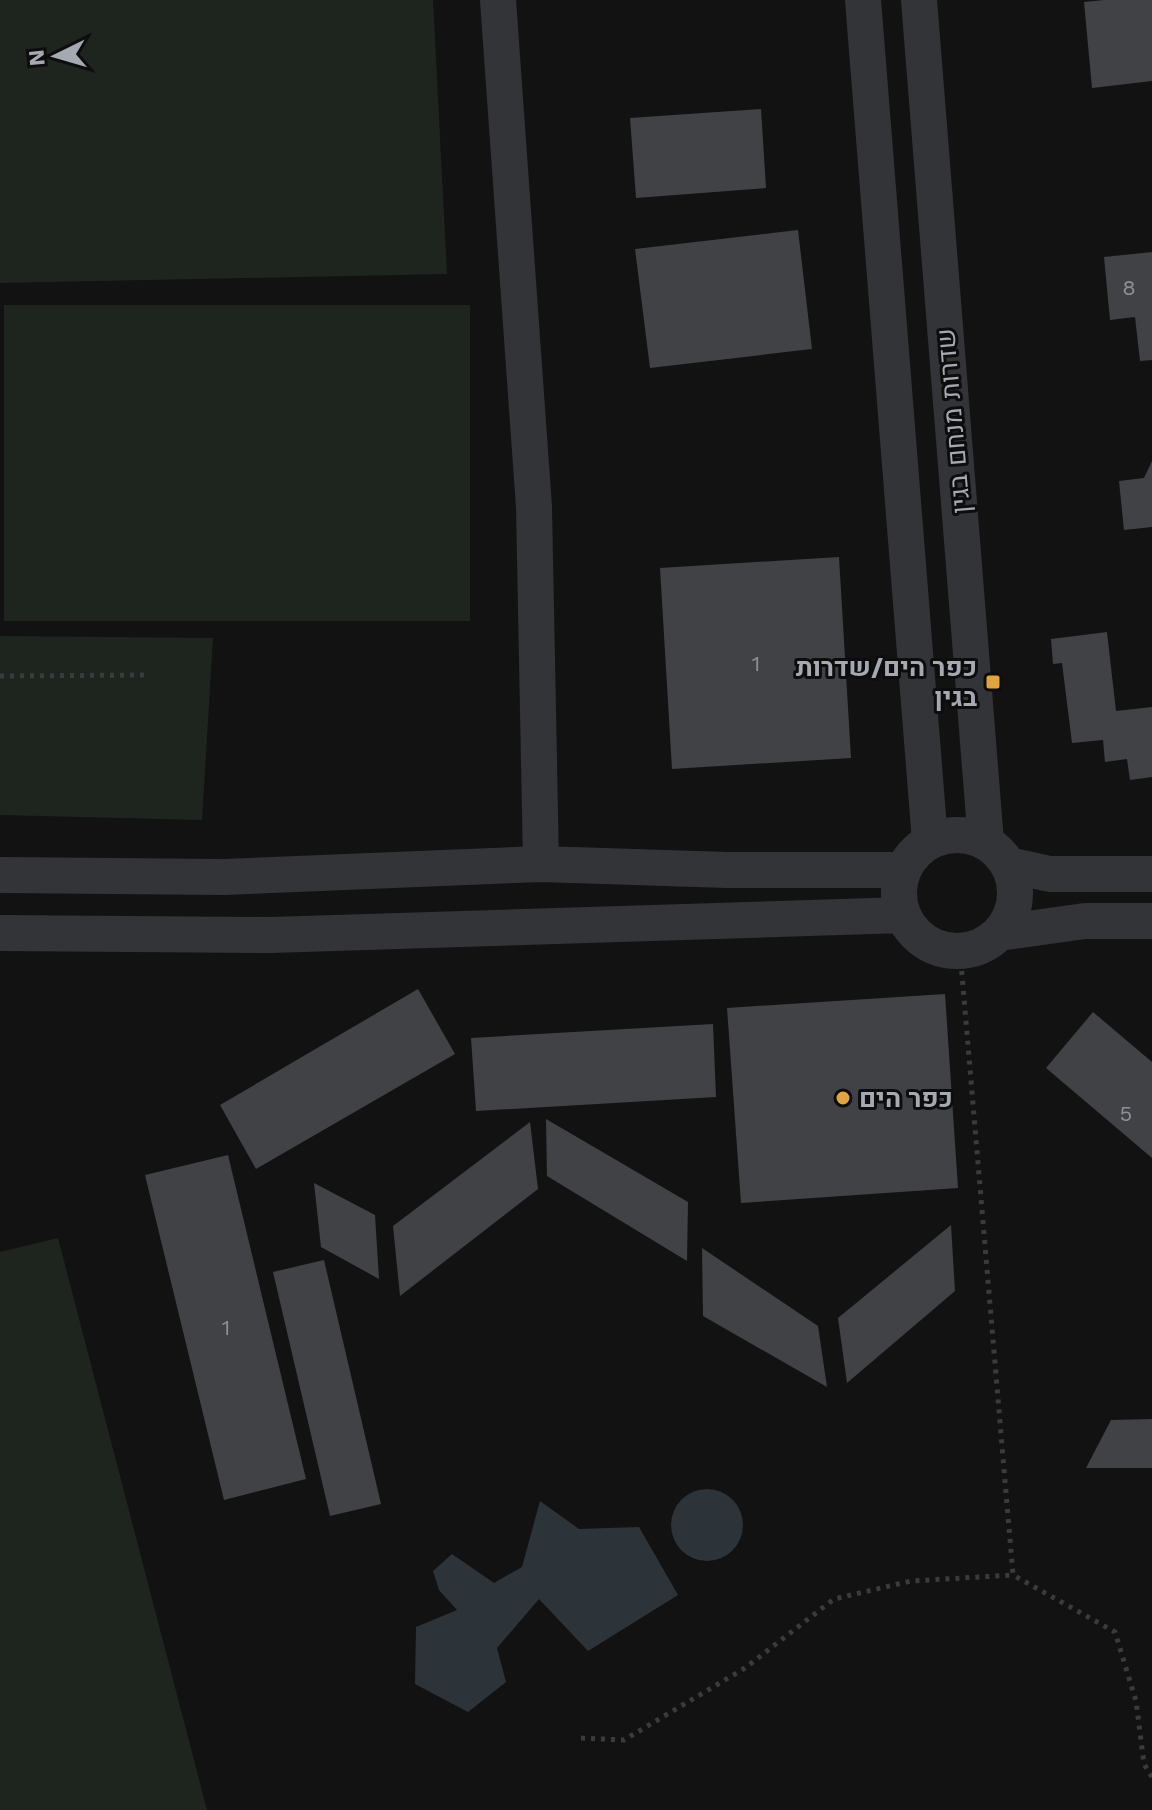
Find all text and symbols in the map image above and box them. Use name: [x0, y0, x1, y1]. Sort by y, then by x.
north arrow: [16, 16, 96, 96]
text: N: [23, 48, 50, 67]
house number: 8: [1122, 275, 1136, 300]
street label: שדרות מנחם בגין: [930, 327, 976, 515]
house number: 1: [752, 651, 760, 676]
place label: כפר הים/שדרות בגין: [796, 652, 977, 712]
marker: כפר הים/שדרות בגין: [984, 673, 1002, 691]
place label: כפר הים: [859, 1083, 953, 1113]
marker: כפר הים: [834, 1089, 852, 1107]
house number: 5: [1120, 1101, 1132, 1126]
house number: 1: [222, 1315, 230, 1340]

